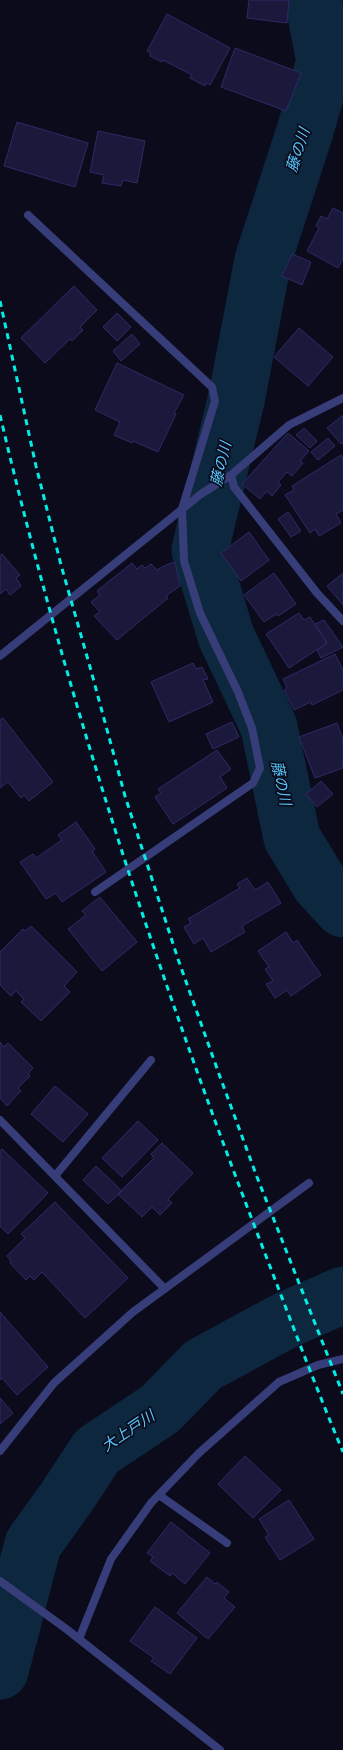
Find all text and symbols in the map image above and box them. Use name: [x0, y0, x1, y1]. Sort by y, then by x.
water label: 藤の川: [282, 124, 314, 174]
water label: 藤の川: [207, 438, 235, 488]
water label: 藤の川: [268, 759, 295, 809]
water label: 大上戸川: [98, 1406, 160, 1455]

